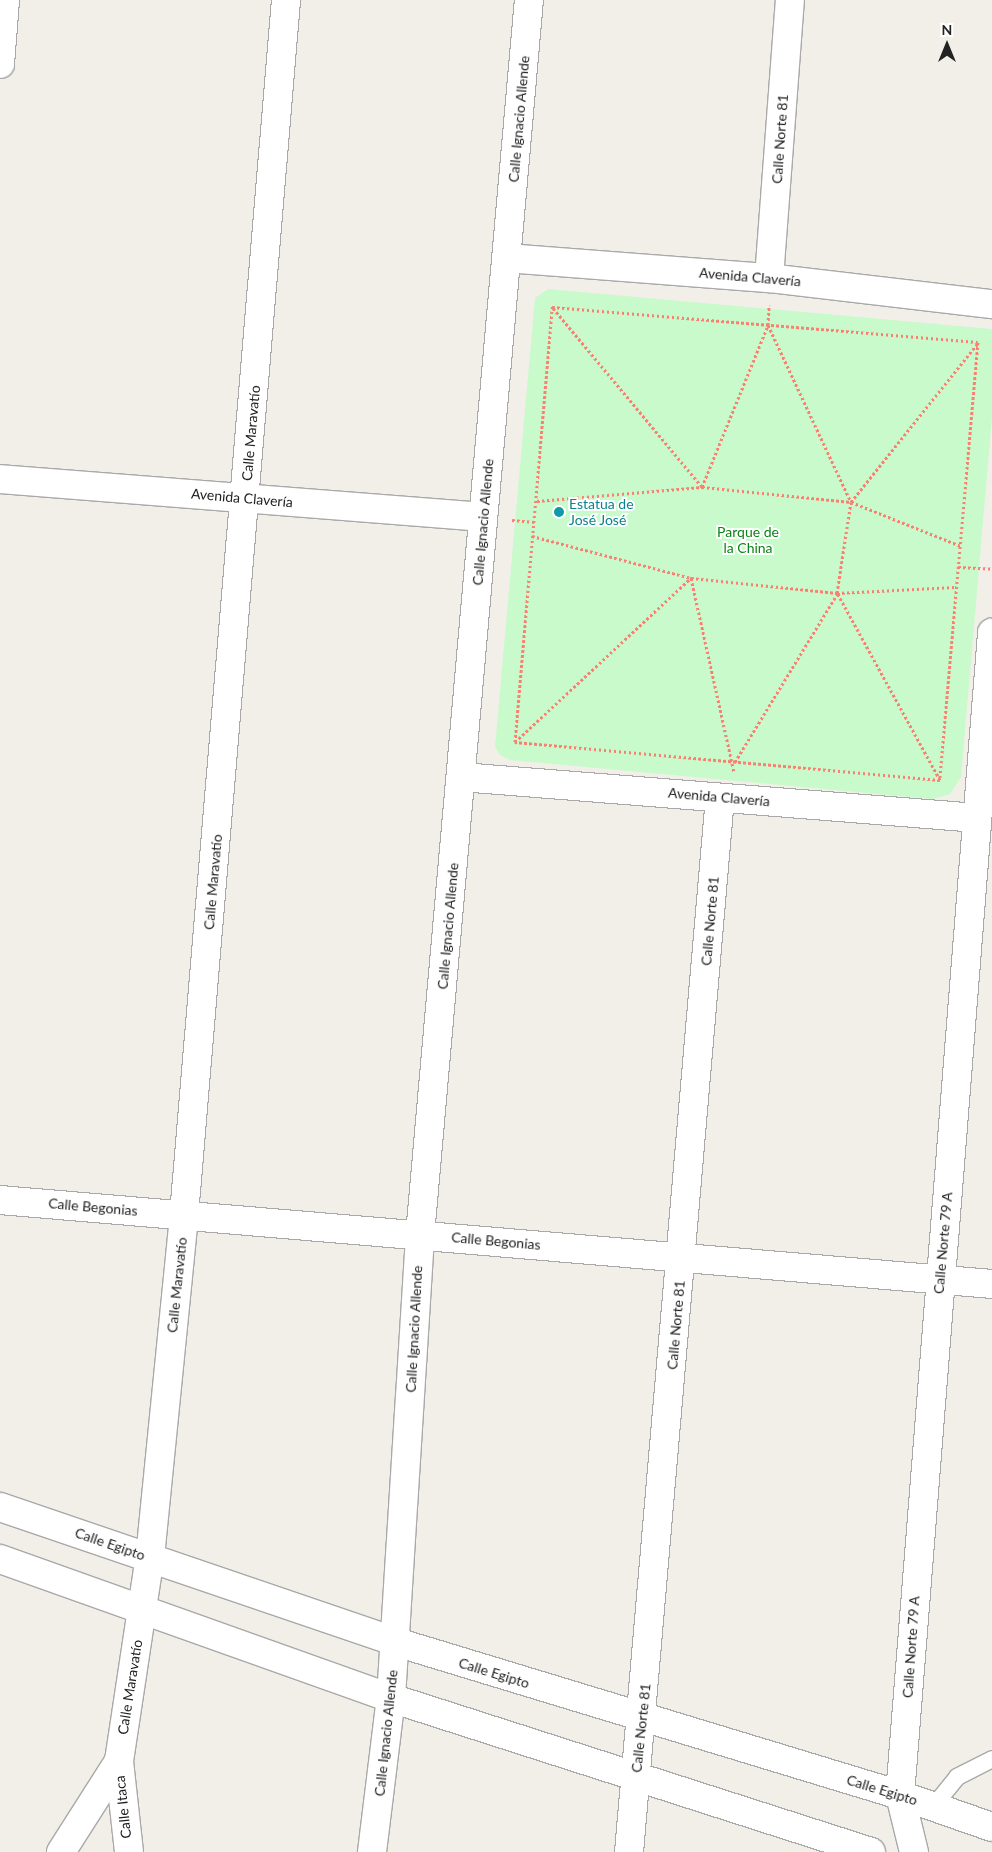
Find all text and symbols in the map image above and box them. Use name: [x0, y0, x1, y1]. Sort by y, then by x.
north arrow: [922, 20, 972, 70]
text: N: [942, 21, 952, 38]
street label: Calle Ignacio Allende: [505, 55, 533, 183]
street label: Calle Norte 81: [768, 94, 792, 184]
street label: Avenida Clavería: [698, 264, 802, 290]
street label: Calle Maravatío: [238, 384, 264, 482]
street label: Calle Ignacio Allende: [469, 458, 497, 586]
street label: Avenida Clavería: [190, 485, 294, 511]
place label: Estatua de José José: [569, 496, 634, 528]
marker: Estatua de José José: [553, 506, 565, 518]
park label: Parque de la China: [717, 524, 779, 556]
street label: Avenida Clavería: [667, 784, 771, 810]
street label: Calle Maravatío: [200, 833, 226, 931]
street label: Calle Ignacio Allende: [434, 862, 462, 990]
street label: Calle Norte 81: [698, 876, 722, 966]
street label: Calle Norte 79 A: [930, 1191, 956, 1295]
street label: Calle Begonias: [48, 1195, 138, 1219]
street label: Calle Begonias: [451, 1229, 541, 1253]
street label: Calle Maravatío: [164, 1236, 190, 1334]
street label: Calle Ignacio Allende: [402, 1265, 426, 1393]
street label: Calle Norte 81: [664, 1280, 688, 1370]
street label: Calle Egipto: [73, 1524, 147, 1564]
street label: Calle Norte 79 A: [899, 1595, 923, 1699]
street label: Calle Maravatío: [114, 1638, 146, 1736]
street label: Calle Egipto: [457, 1654, 531, 1692]
street label: Calle Ignacio Allende: [371, 1669, 401, 1797]
street label: Calle Norte 81: [628, 1683, 654, 1773]
street label: Calle Egipto: [845, 1771, 919, 1809]
street label: Calle Itaca: [111, 1775, 135, 1839]

